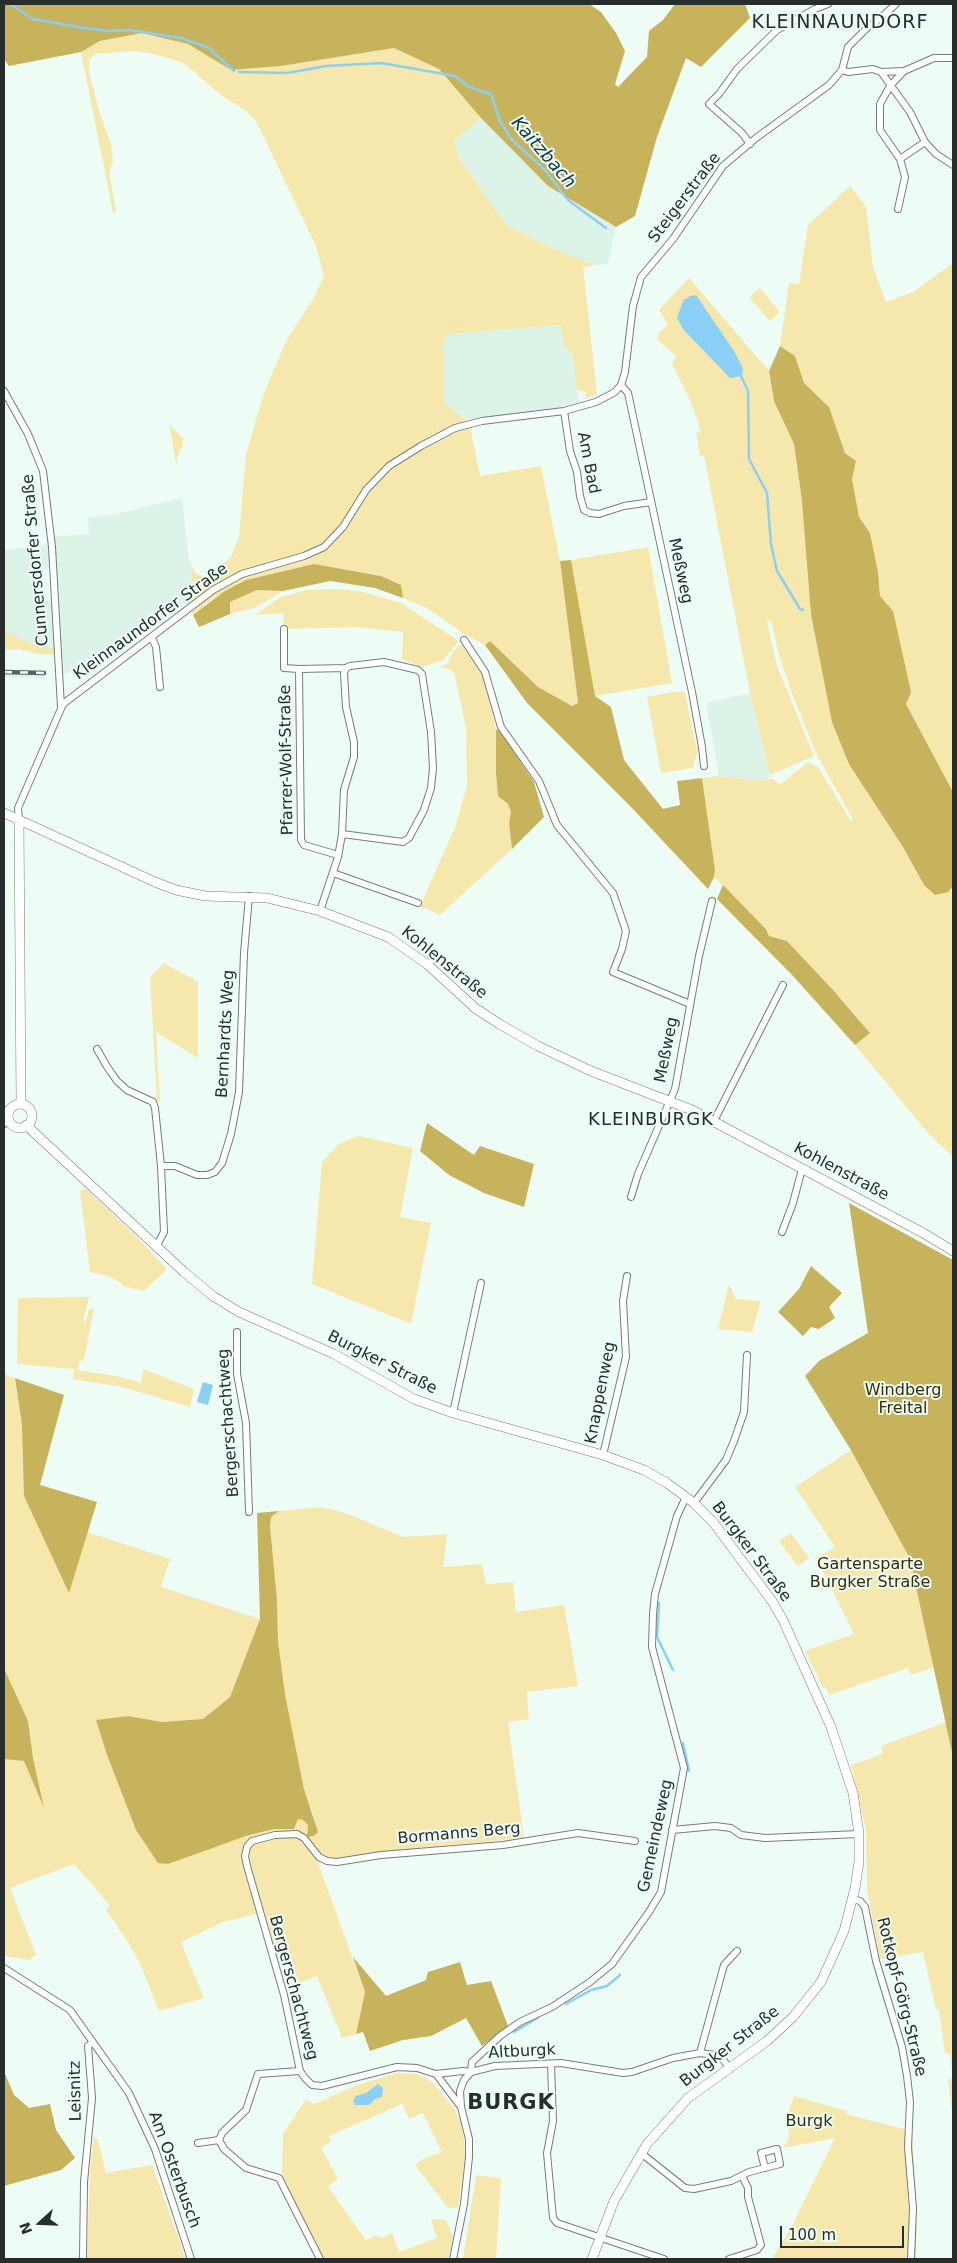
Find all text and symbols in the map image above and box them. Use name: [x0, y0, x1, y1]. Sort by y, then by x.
district label: KLEINNAUNDORF: [750, 12, 930, 34]
water label: Kaitzbach: [506, 113, 580, 193]
street label: Steigerstraße: [645, 149, 725, 247]
street label: Am Bad: [573, 430, 603, 496]
street label: Cunnersdorfer Straße: [19, 473, 53, 647]
street label: Meßweg: [664, 536, 696, 606]
street label: Kleinnaundorfer Straße: [70, 560, 232, 684]
street label: Pfarrer-Wolf-Straße: [276, 685, 298, 835]
street label: Kohlenstraße: [397, 923, 491, 1003]
street label: Bernhardts Weg: [213, 969, 239, 1099]
street label: Meßweg: [651, 1015, 683, 1085]
district label: KLEINBURGK: [587, 1109, 715, 1131]
street label: Kohlenstraße: [790, 1139, 892, 1205]
street label: Burgker Straße: [324, 1327, 440, 1399]
street label: Knappenweg: [582, 1340, 620, 1446]
street label: Bergerschachtweg: [214, 1348, 244, 1498]
park label: Windberg Freital: [865, 1381, 941, 1419]
street label: Burgker Straße: [707, 1498, 795, 1606]
park label: Gartensparte Burgker Straße: [810, 1555, 930, 1593]
street label: Gemeindeweg: [635, 1778, 677, 1894]
street label: Bormanns Berg: [397, 1819, 521, 1849]
street label: Bergerschachtweg: [264, 1914, 322, 2062]
street label: Rotkopf-Görg-Straße: [872, 1915, 930, 2079]
street label: Burgker Straße: [677, 2002, 783, 2092]
street label: Altburgk: [488, 2041, 556, 2063]
street label: Leisnitz: [66, 2061, 86, 2121]
district label: BURGK: [467, 2091, 555, 2117]
street label: Am Osterbusch: [144, 2109, 204, 2231]
park label: Burgk: [786, 2112, 832, 2132]
north arrow: [15, 2198, 65, 2248]
scale bar: [782, 2216, 906, 2248]
text: N: [16, 2220, 35, 2236]
text: 100 m: [788, 2226, 836, 2244]

